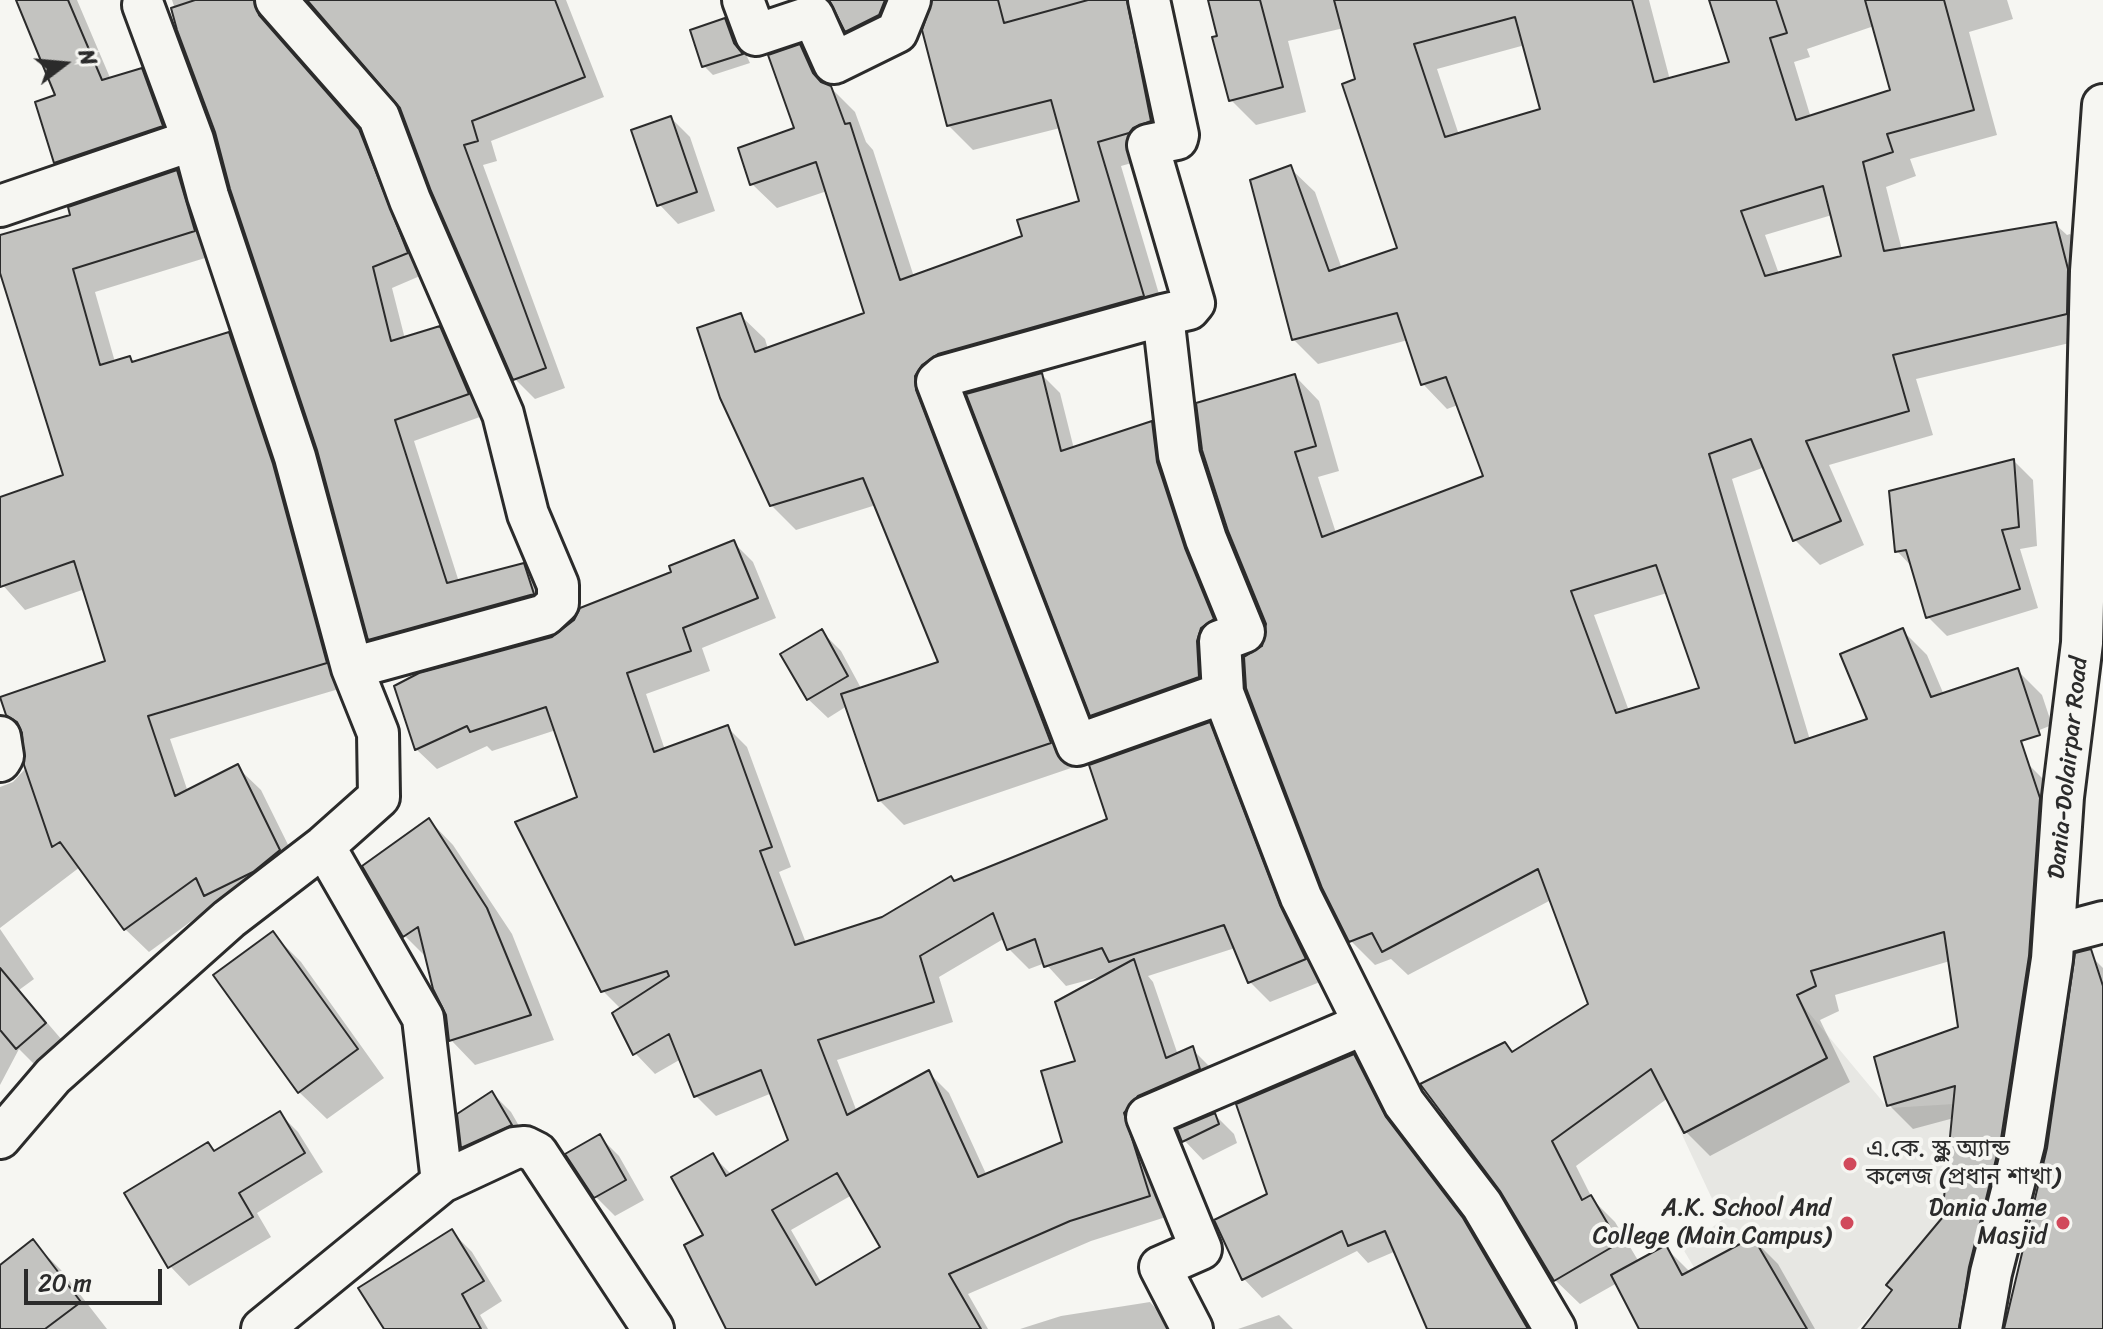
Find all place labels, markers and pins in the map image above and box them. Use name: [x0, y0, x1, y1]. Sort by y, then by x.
place label: এ.কে. স্কুল অ্যান্ড কলেজ (প্রধান শাখা): [1866, 1136, 2060, 1192]
marker: এ.কে. স্কুল অ্যান্ড কলেজ (প্রধান শাখা): [1841, 1155, 1859, 1173]
place label: A.K. School And College (Main Campus): [1593, 1195, 1831, 1251]
place label: Dania Jame Masjid: [1929, 1195, 2047, 1251]
marker: A.K. School And College (Main Campus): [1838, 1214, 1856, 1232]
marker: Dania Jame Masjid: [2054, 1214, 2072, 1232]

